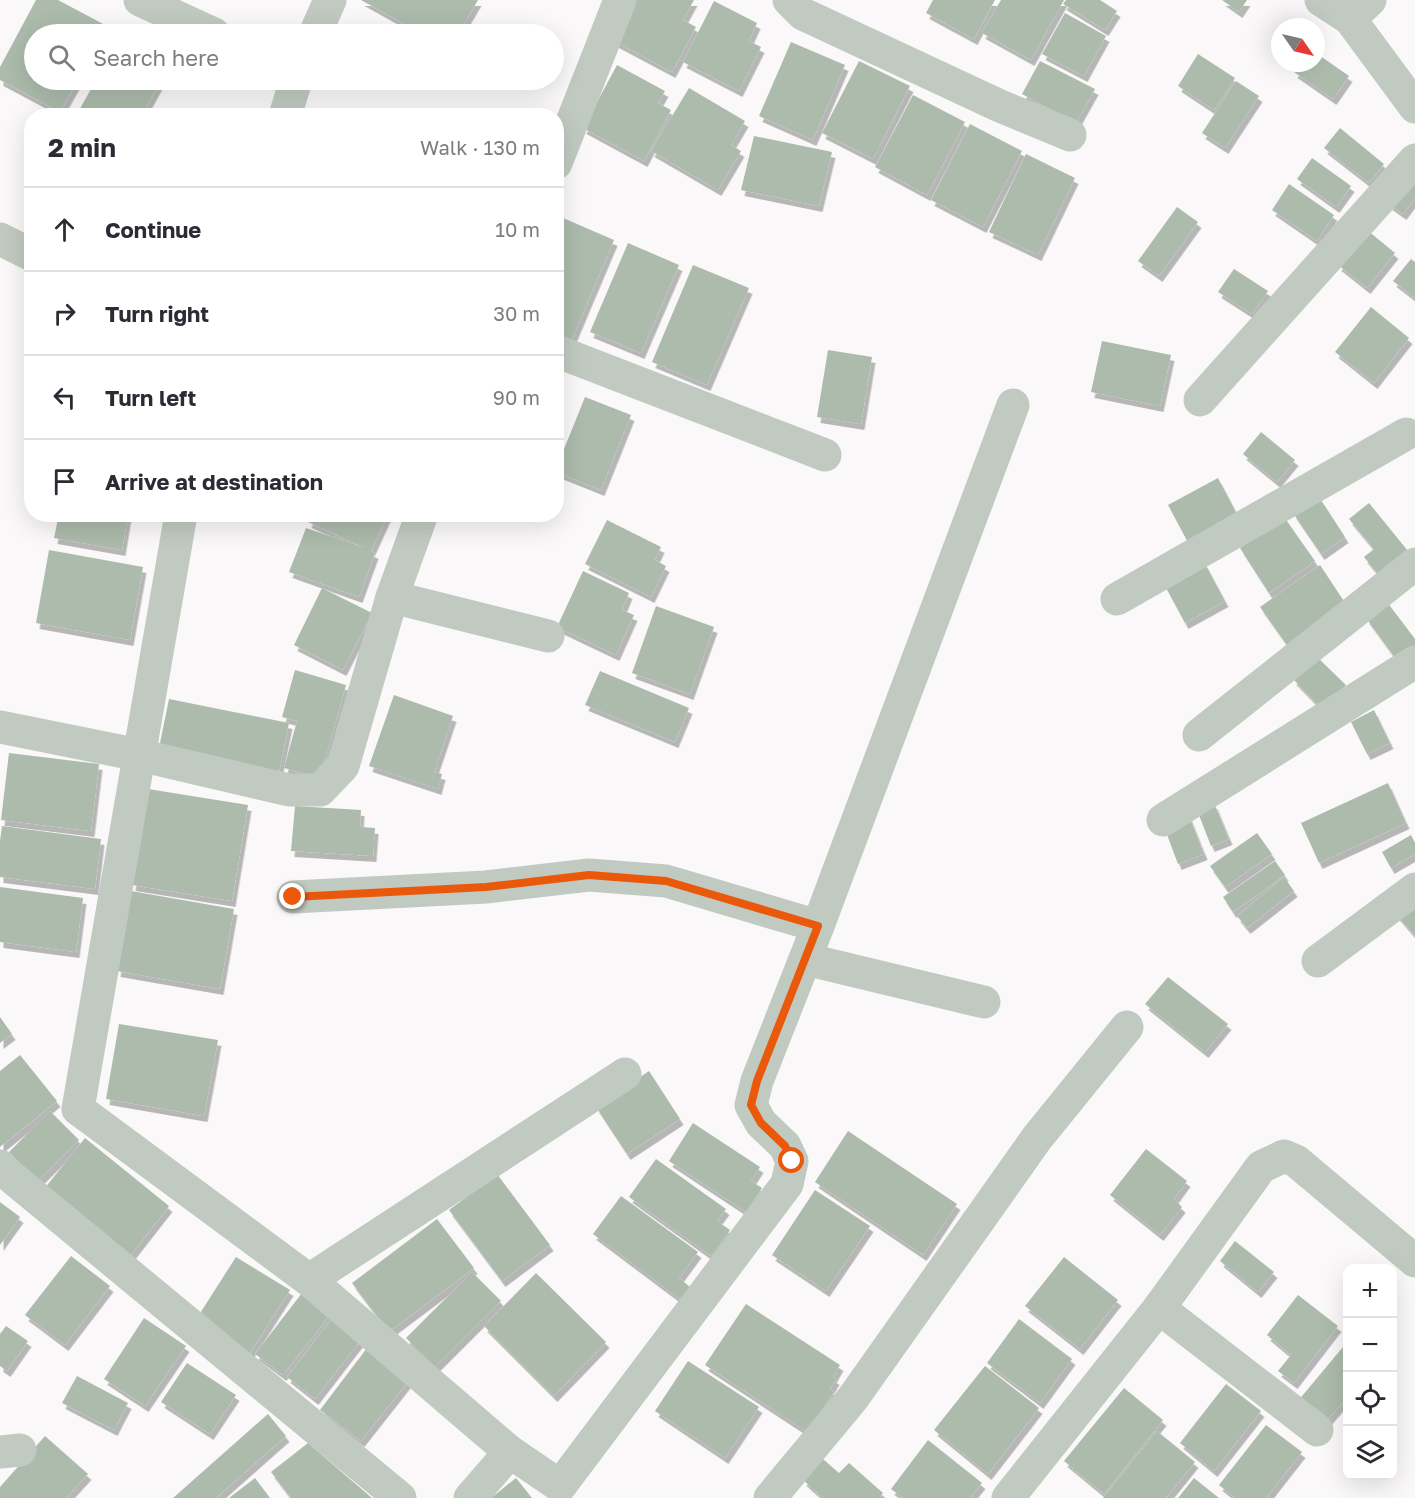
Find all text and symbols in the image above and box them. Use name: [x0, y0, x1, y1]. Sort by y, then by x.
north arrow: [1271, 18, 1325, 72]
search box: [24, 24, 564, 90]
icon: search: [45, 41, 78, 74]
text: Search here: [93, 44, 219, 71]
text: 2 min: [48, 132, 116, 163]
text: Walk · 130 m: [420, 135, 540, 159]
icon: ahead: [48, 213, 81, 246]
text: Continue: [105, 216, 201, 243]
text: 10 m: [495, 217, 540, 241]
icon: right: [48, 297, 81, 330]
text: Turn right: [105, 300, 209, 327]
text: 30 m: [493, 301, 540, 325]
icon: left: [48, 381, 81, 414]
text: Turn left: [105, 384, 196, 411]
text: 90 m: [493, 385, 540, 409]
icon: arrive: [48, 465, 81, 498]
text: Arrive at destination: [105, 468, 323, 495]
route end: [279, 883, 305, 909]
route start: [778, 1147, 804, 1173]
map controls: [1343, 1264, 1397, 1480]
button: +: [1343, 1264, 1397, 1318]
button: −: [1343, 1318, 1397, 1372]
button: locate: [1343, 1372, 1397, 1426]
button: layers: [1343, 1426, 1397, 1480]

